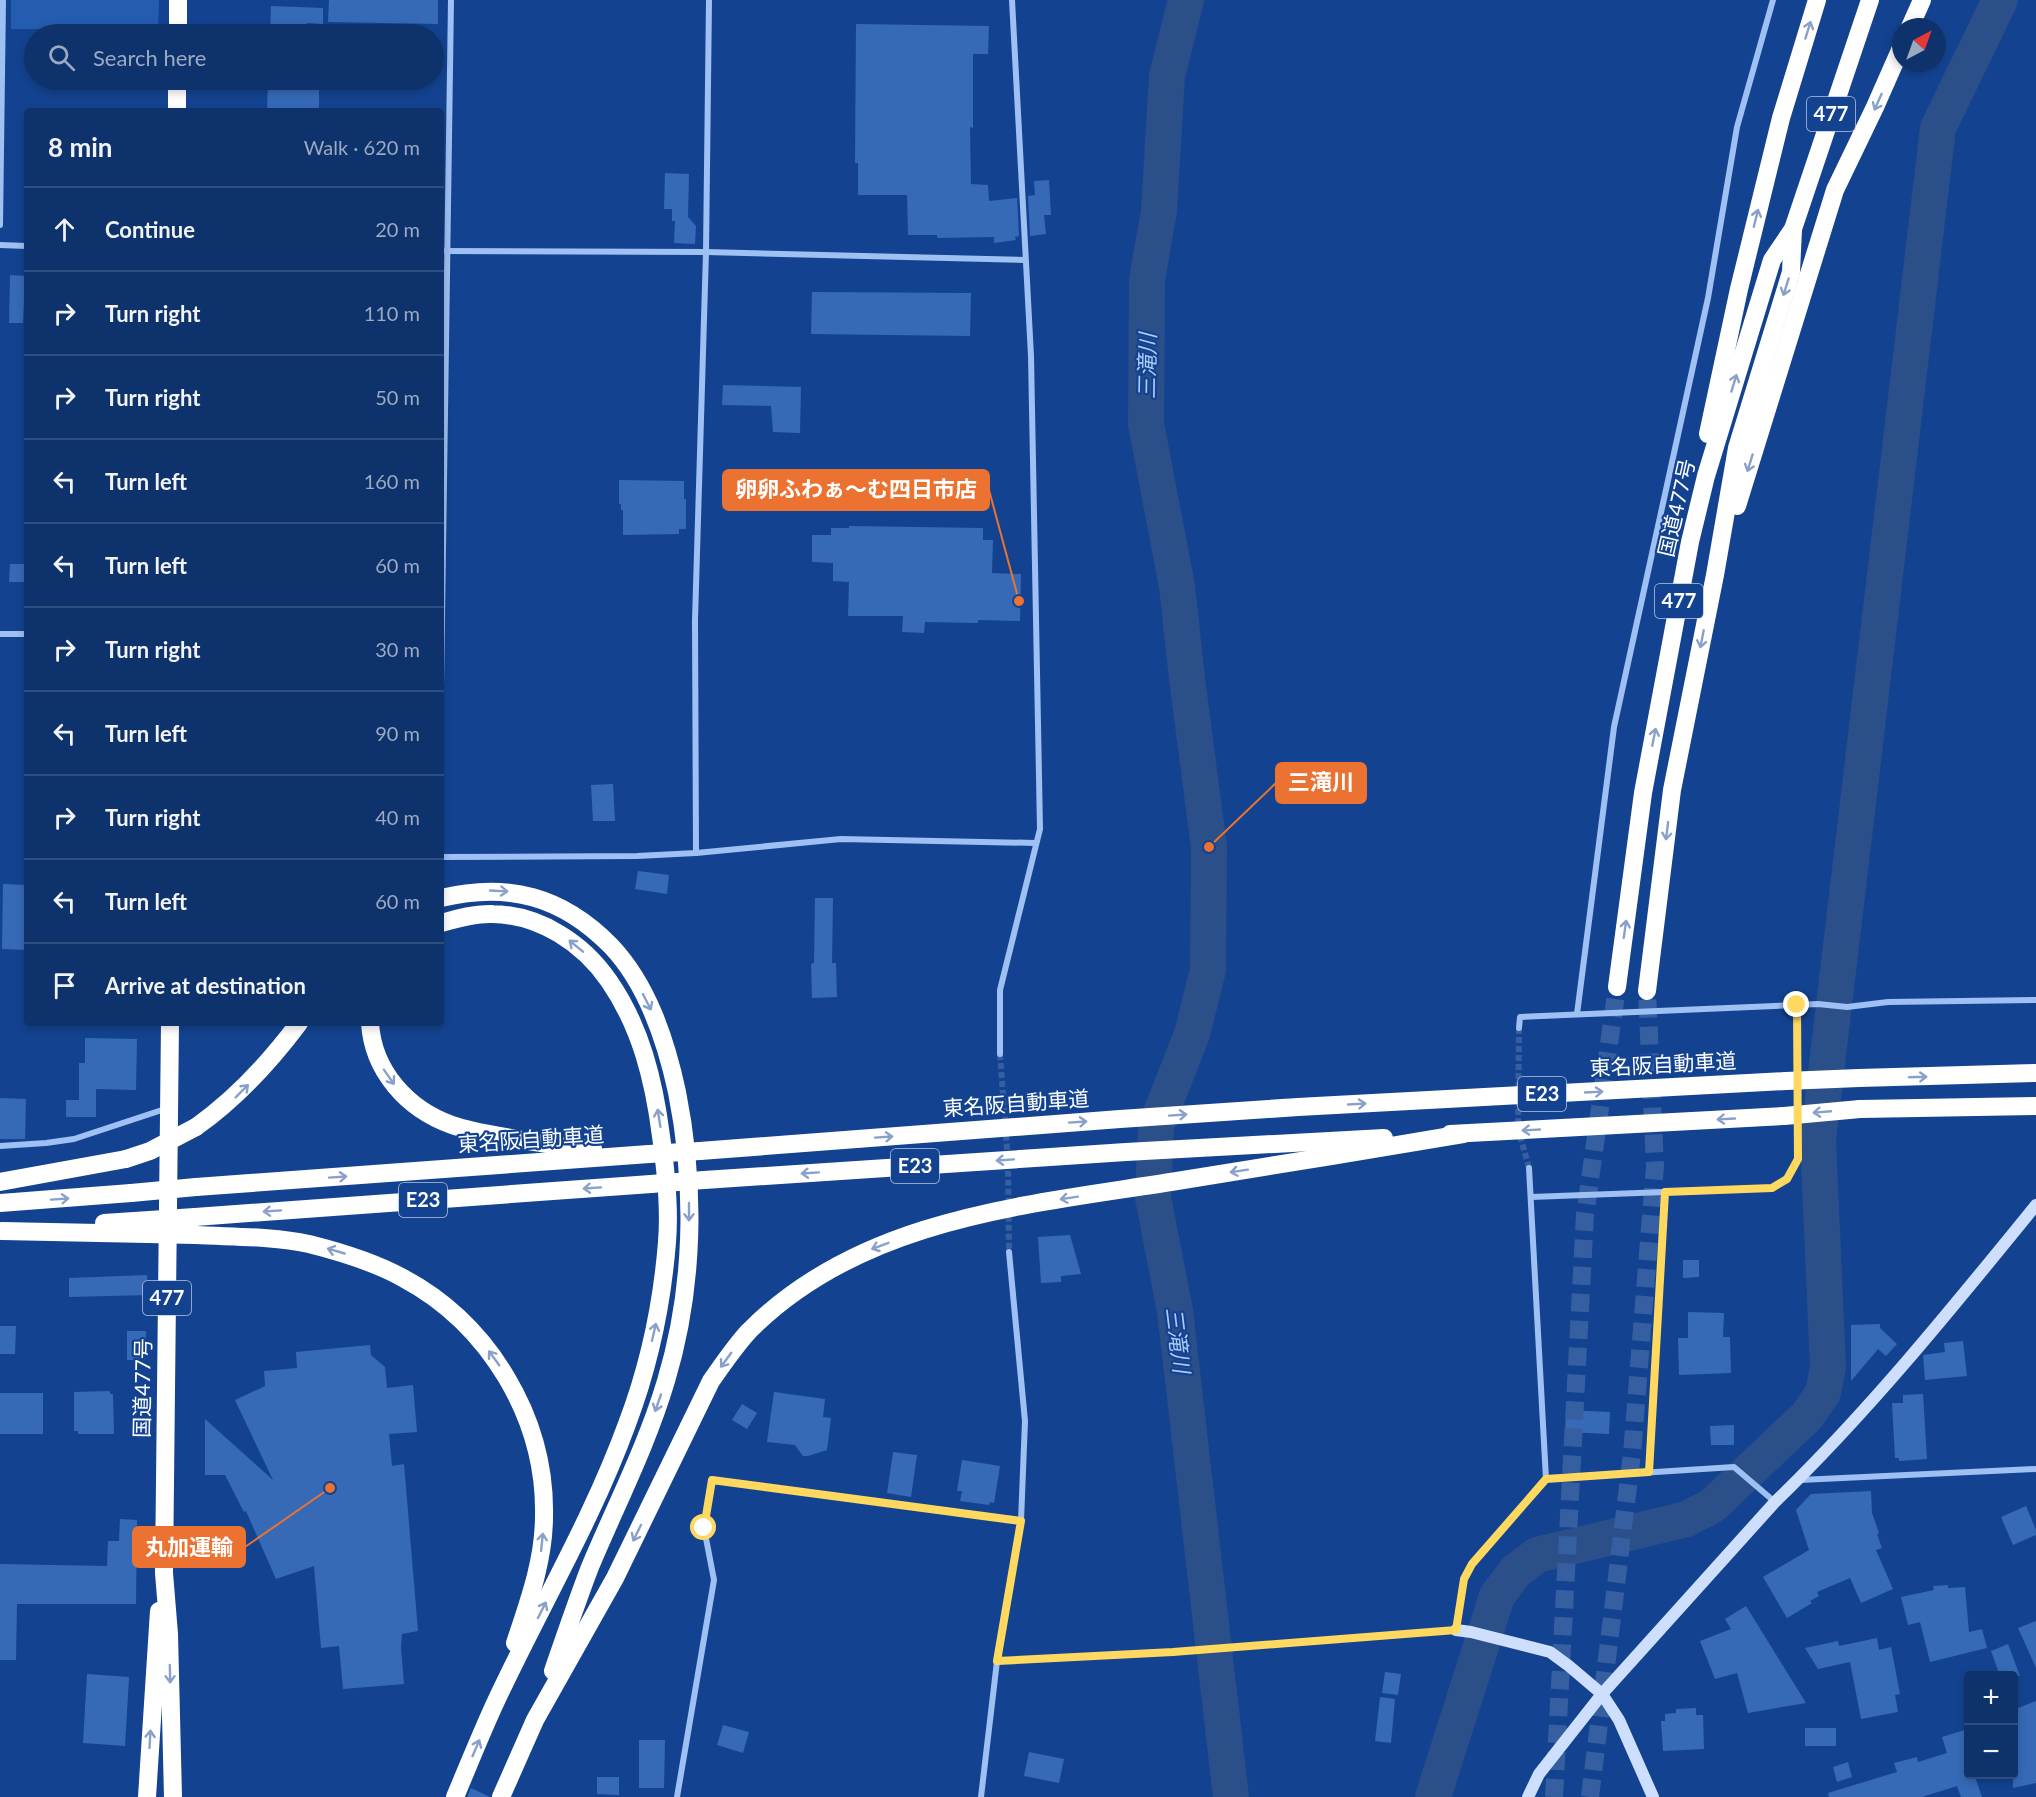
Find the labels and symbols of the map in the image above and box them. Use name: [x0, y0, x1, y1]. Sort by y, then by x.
north arrow: [1892, 18, 1946, 72]
one-way arrow: [1803, 21, 1814, 40]
one-way arrow: [1871, 92, 1883, 110]
road number: 477: [1807, 97, 1855, 131]
one-way arrow: [1751, 208, 1763, 227]
one-way arrow: [1780, 277, 1791, 296]
water label: 三滝川: [1132, 331, 1161, 399]
one-way arrow: [1729, 374, 1740, 393]
one-way arrow: [1744, 453, 1755, 472]
street label: 国道477号: [1652, 456, 1699, 559]
callout: 卵卵ふわぁ～む四日市店: [723, 470, 989, 510]
text: 卵卵ふわぁ～む四日市店: [735, 475, 977, 502]
road number: 477: [1655, 584, 1703, 618]
one-way arrow: [1696, 629, 1707, 649]
one-way arrow: [1649, 727, 1660, 747]
callout: 三滝川: [1276, 763, 1366, 803]
text: 三滝川: [1288, 768, 1354, 795]
one-way arrow: [1661, 820, 1672, 840]
one-way arrow: [488, 886, 508, 897]
one-way arrow: [1619, 920, 1630, 940]
one-way arrow: [568, 940, 584, 953]
route end: [1783, 991, 1809, 1017]
one-way arrow: [642, 992, 653, 1010]
street label: 東名阪自動車道: [1589, 1047, 1737, 1080]
one-way arrow: [383, 1069, 395, 1085]
one-way arrow: [1907, 1071, 1927, 1082]
road number: E23: [1518, 1077, 1566, 1111]
one-way arrow: [234, 1083, 249, 1098]
street label: 東名阪自動車道: [942, 1085, 1090, 1120]
one-way arrow: [1583, 1086, 1603, 1097]
one-way arrow: [1346, 1099, 1366, 1110]
one-way arrow: [1813, 1107, 1833, 1118]
one-way arrow: [653, 1108, 664, 1128]
one-way arrow: [1168, 1109, 1187, 1120]
one-way arrow: [1716, 1114, 1736, 1125]
one-way arrow: [1068, 1116, 1088, 1127]
street label: 東名阪自動車道: [457, 1121, 605, 1156]
one-way arrow: [1521, 1125, 1541, 1136]
one-way arrow: [874, 1131, 894, 1142]
road number: E23: [891, 1149, 939, 1183]
one-way arrow: [996, 1155, 1015, 1166]
one-way arrow: [1230, 1166, 1250, 1177]
one-way arrow: [801, 1168, 821, 1179]
one-way arrow: [328, 1171, 348, 1182]
road number: E23: [399, 1183, 447, 1217]
one-way arrow: [583, 1183, 603, 1194]
one-way arrow: [50, 1193, 70, 1204]
one-way arrow: [1059, 1193, 1079, 1204]
one-way arrow: [683, 1201, 695, 1221]
one-way arrow: [263, 1206, 283, 1217]
one-way arrow: [871, 1241, 890, 1252]
one-way arrow: [327, 1245, 346, 1256]
road number: 477: [143, 1281, 191, 1315]
water label: 三滝川: [1161, 1306, 1196, 1376]
one-way arrow: [649, 1323, 660, 1342]
street label: 国道477号: [128, 1338, 155, 1438]
one-way arrow: [488, 1351, 500, 1367]
one-way arrow: [720, 1352, 732, 1368]
one-way arrow: [652, 1393, 663, 1412]
route start: [690, 1514, 716, 1540]
one-way arrow: [630, 1524, 642, 1542]
callout: 丸加運輸: [133, 1527, 245, 1567]
text: 丸加運輸: [145, 1533, 233, 1560]
one-way arrow: [537, 1533, 548, 1553]
one-way arrow: [537, 1601, 549, 1619]
one-way arrow: [164, 1663, 175, 1683]
one-way arrow: [144, 1729, 155, 1749]
one-way arrow: [471, 1739, 482, 1758]

